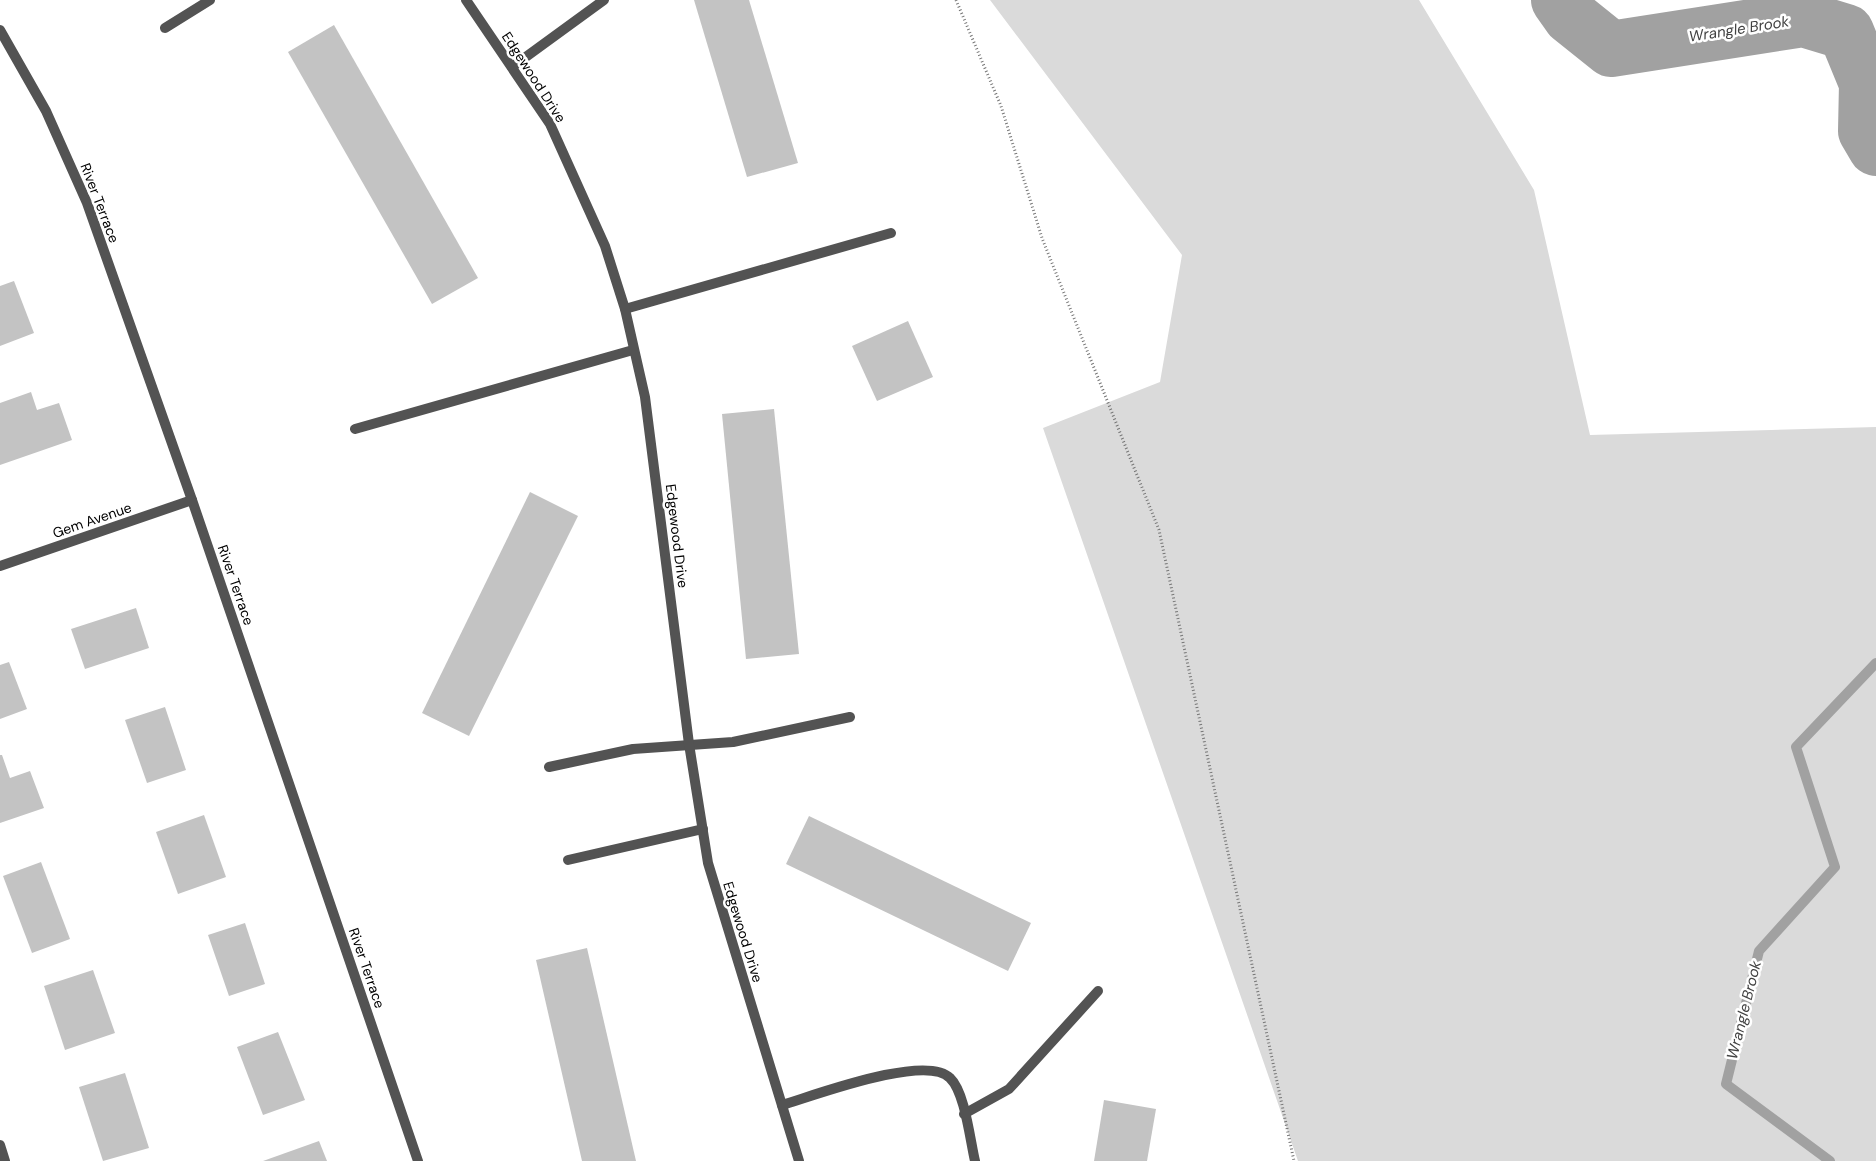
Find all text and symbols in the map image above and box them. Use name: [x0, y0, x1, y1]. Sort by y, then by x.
water label: Wrangle Brook: [1688, 11, 1791, 47]
street label: Edgewood Drive: [498, 28, 570, 126]
street label: River Terrace: [77, 161, 123, 245]
street label: Edgewood Drive: [662, 483, 692, 589]
street label: Gem Avenue: [50, 498, 134, 542]
street label: River Terrace: [214, 542, 258, 628]
street label: Edgewood Drive: [719, 879, 767, 985]
street label: River Terrace: [345, 925, 389, 1011]
water label: Wrangle Brook: [1722, 958, 1766, 1061]

